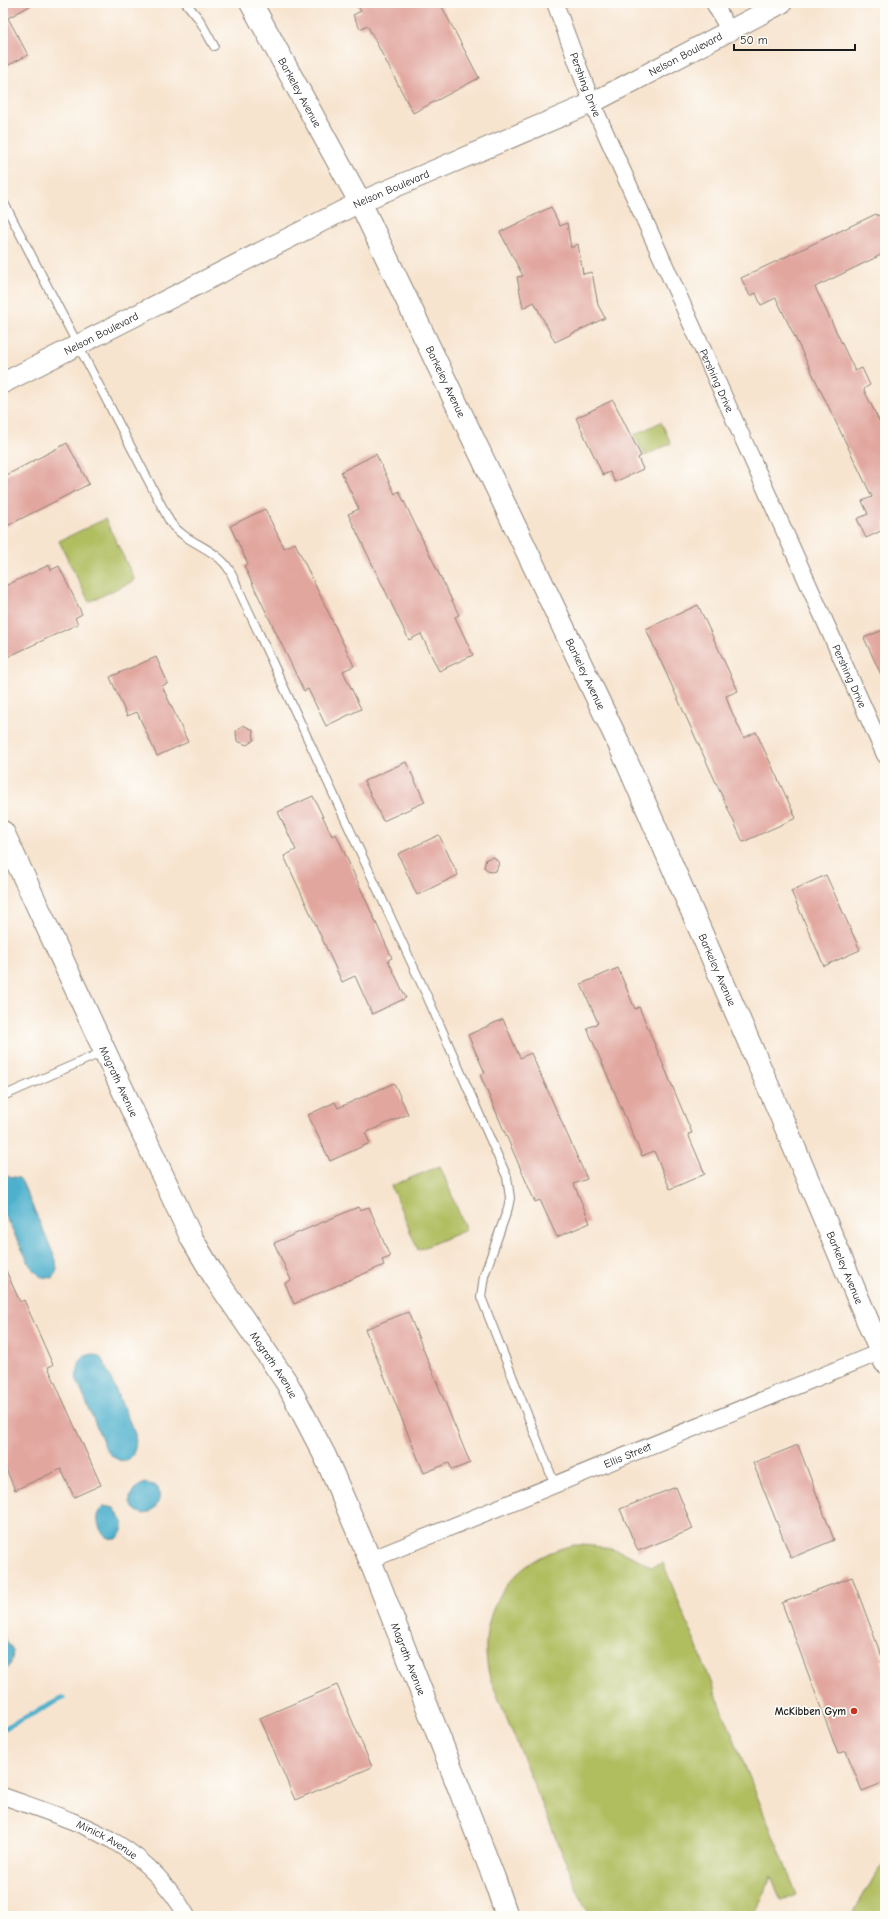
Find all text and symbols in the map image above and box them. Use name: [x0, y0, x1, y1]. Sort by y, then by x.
scale bar: [734, 26, 855, 52]
street label: Nelson Boulevard: [646, 29, 725, 79]
text: 50 m: [740, 33, 768, 47]
street label: Pershing Drive: [567, 50, 604, 119]
street label: Barkeley Avenue: [276, 55, 325, 130]
street label: Nelson Boulevard: [351, 167, 431, 211]
street label: Nelson Boulevard: [62, 309, 141, 357]
street label: Barkeley Avenue: [423, 344, 469, 420]
street label: Pershing Drive: [697, 347, 737, 415]
street label: Barkeley Avenue: [563, 636, 608, 712]
street label: Pershing Drive: [830, 643, 870, 710]
street label: Barkeley Avenue: [696, 932, 739, 1008]
street label: Magrath Avenue: [97, 1044, 141, 1119]
street label: Barkeley Avenue: [824, 1229, 866, 1306]
street label: Magrath Avenue: [247, 1329, 300, 1401]
street label: Ellis Street: [602, 1439, 654, 1470]
street label: Magrath Avenue: [389, 1621, 429, 1697]
place label: McKibben Gym: [775, 1705, 846, 1718]
marker: McKibben Gym: [849, 1706, 859, 1716]
street label: Minick Avenue: [75, 1817, 141, 1862]

